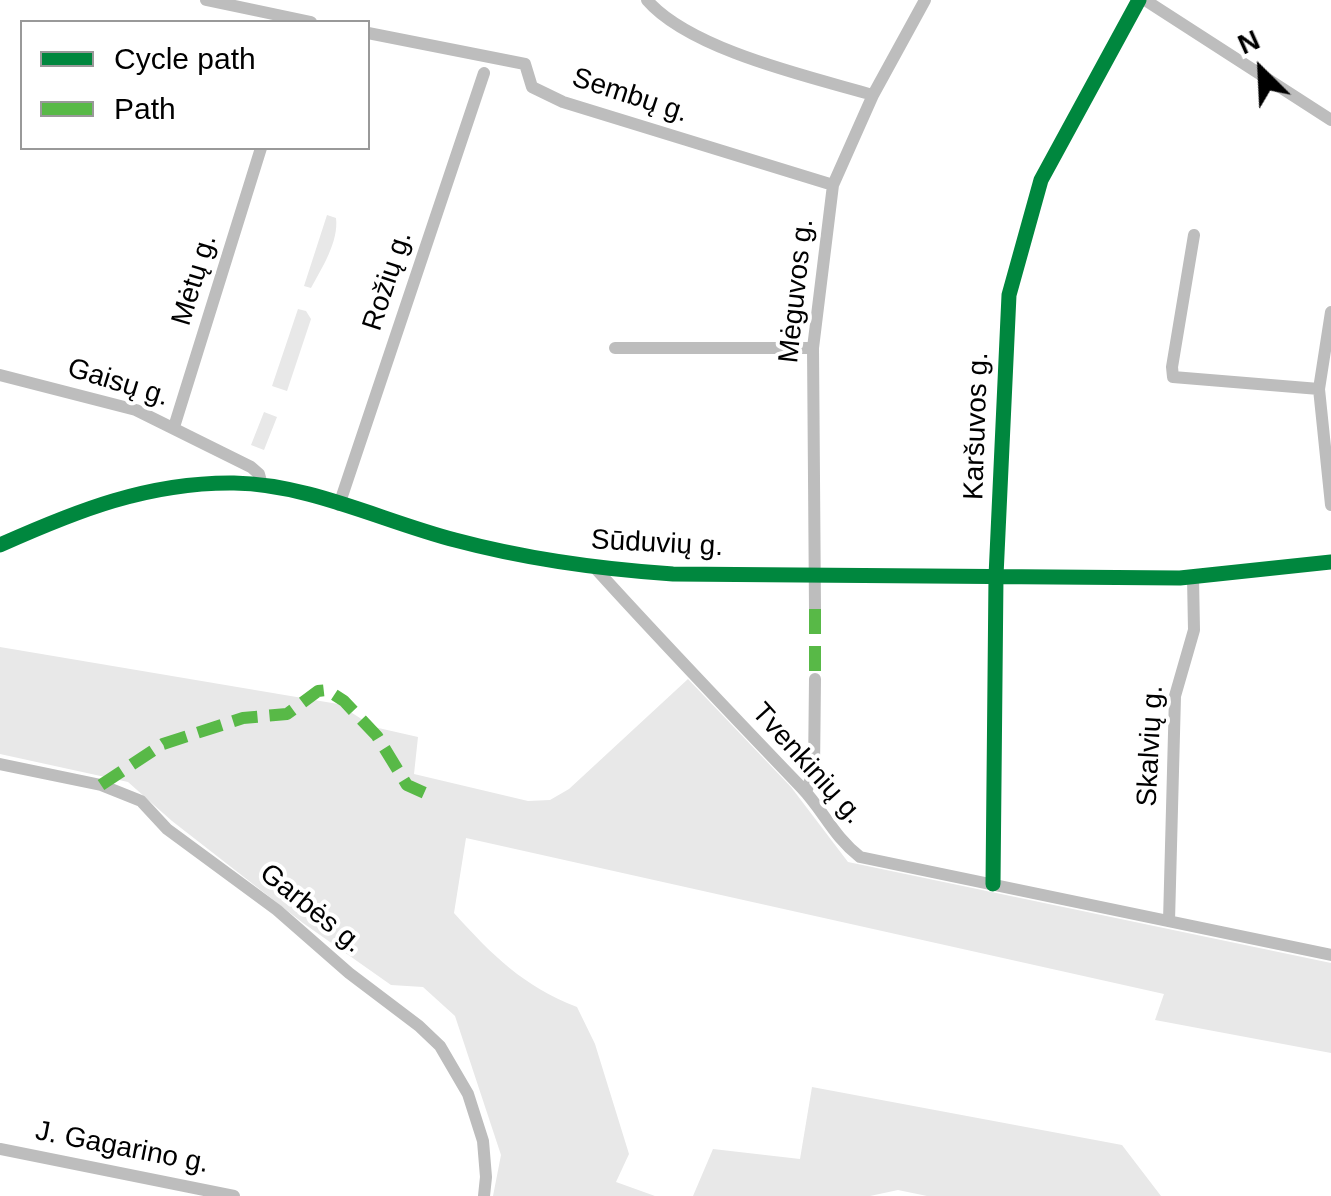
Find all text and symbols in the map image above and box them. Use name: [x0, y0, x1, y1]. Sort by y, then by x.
legend: [20, 20, 370, 150]
north arrow: [1211, 20, 1311, 120]
text: N: [1233, 24, 1264, 60]
text: Cycle path: [114, 42, 256, 75]
street label: Sembų g.: [568, 62, 692, 130]
text: Path: [114, 92, 176, 125]
street label: Mėguvos g.: [773, 217, 821, 365]
street label: Rožių g.: [356, 227, 420, 335]
street label: Mėtų g.: [165, 230, 225, 330]
street label: Gaisų g.: [63, 352, 173, 414]
street label: Karšuvos g.: [958, 352, 996, 500]
street label: Sūduvių g.: [590, 524, 724, 564]
street label: Skalvių g.: [1131, 685, 1171, 807]
street label: Tvenkinių g.: [744, 697, 870, 831]
street label: Garbės g.: [253, 857, 369, 961]
street label: J. Gagarino g.: [32, 1115, 212, 1181]

